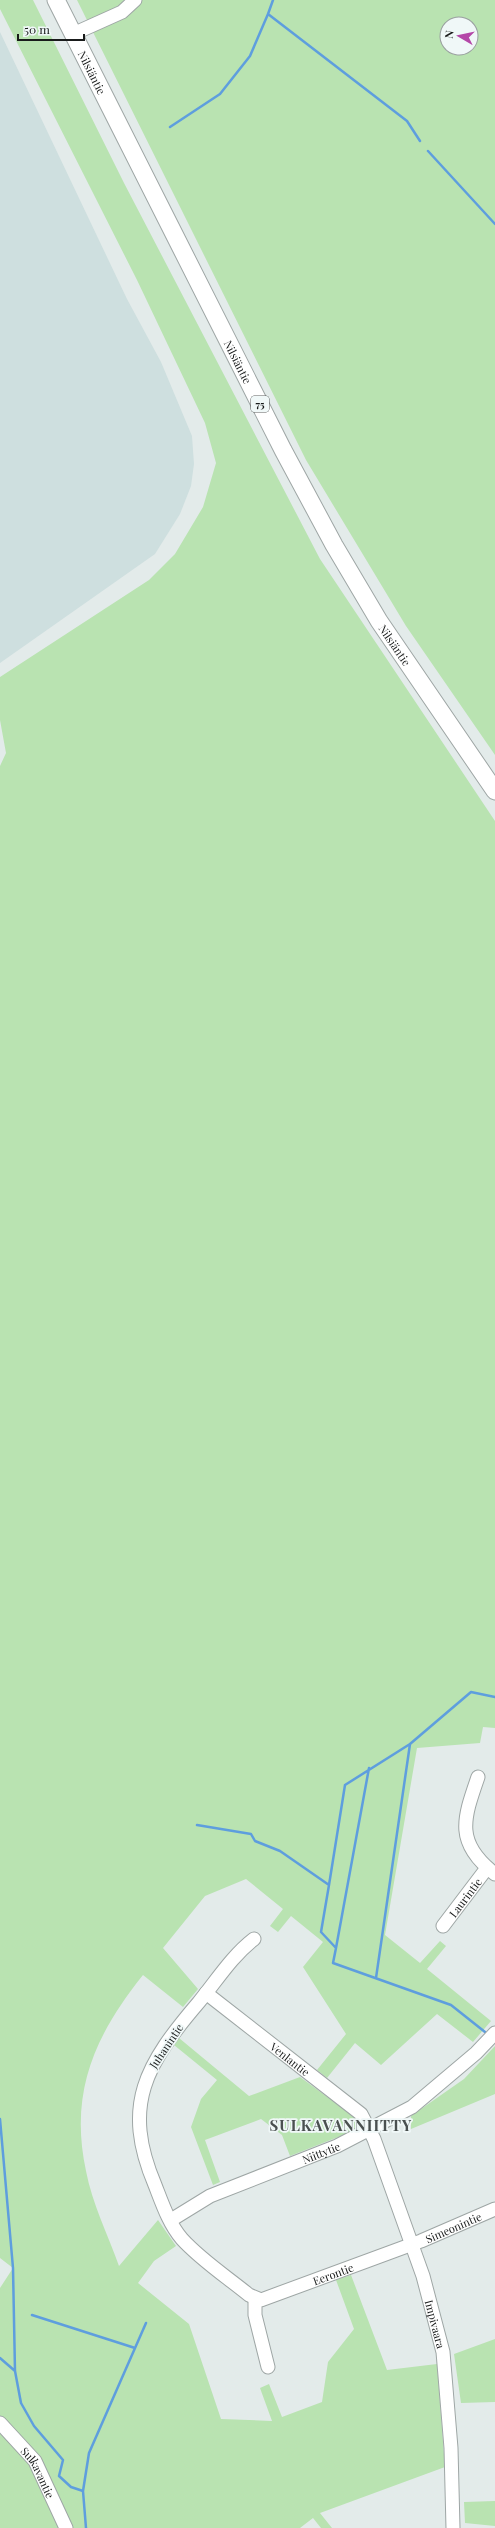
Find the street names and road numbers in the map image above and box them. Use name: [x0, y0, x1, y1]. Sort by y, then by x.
street label: Nilsiäntie: [75, 48, 110, 97]
street label: Nilsiäntie: [221, 337, 256, 386]
road number: 75: [251, 396, 269, 412]
street label: Nilsiäntie: [376, 621, 415, 669]
street label: Laurintie: [445, 1874, 485, 1920]
street label: Juhanintie: [145, 2020, 187, 2072]
street label: Venlantie: [267, 2038, 314, 2079]
street label: Niittytie: [300, 2138, 343, 2167]
street label: Simeonintie: [423, 2208, 484, 2246]
street label: Eerontie: [310, 2259, 356, 2288]
street label: Impivaara: [422, 2298, 449, 2351]
street label: Sulkavantie: [18, 2443, 59, 2501]

